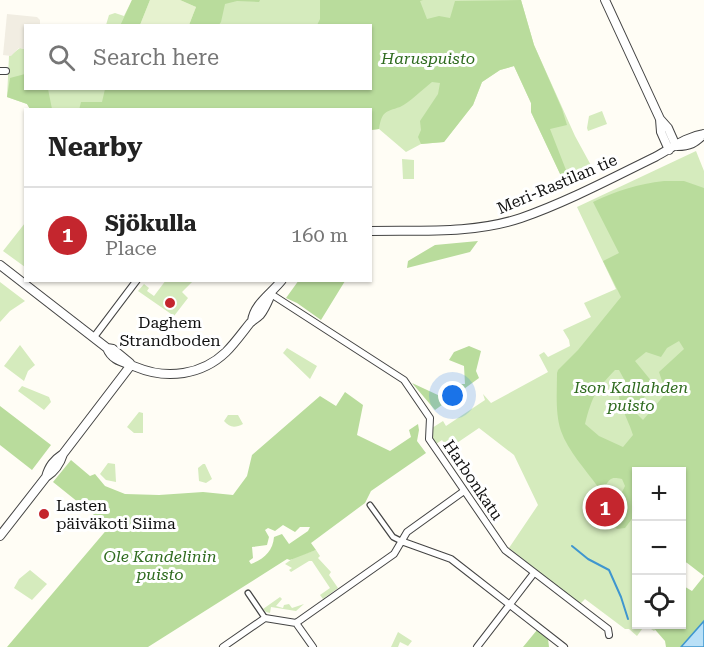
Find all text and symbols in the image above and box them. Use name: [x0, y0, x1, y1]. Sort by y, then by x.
search box: [24, 24, 372, 90]
icon: search: [45, 41, 78, 74]
text: Search here: [93, 45, 219, 70]
park label: Haruspuisto: [380, 49, 475, 68]
text: Nearby: [48, 132, 142, 162]
street label: Meri-Rastilan tie: [494, 150, 620, 218]
text: Sjökulla: [105, 211, 197, 236]
text: 1: [62, 223, 73, 247]
text: 160 m: [291, 223, 348, 247]
text: Place: [105, 236, 157, 260]
marker: Daghem Strandboden: [163, 296, 177, 310]
place label: Daghem Strandboden: [119, 313, 221, 350]
park label: Ison Kallahden puisto: [573, 378, 688, 415]
your location: [438, 381, 467, 410]
street label: Harbonkatu: [439, 436, 507, 524]
map controls: [632, 467, 686, 629]
button: +: [632, 467, 686, 521]
pin: 1: [586, 484, 624, 530]
place label: Lasten päiväkoti Siima: [56, 496, 176, 533]
marker: Lasten päiväkoti Siima: [37, 507, 51, 521]
button: −: [632, 521, 686, 575]
park label: Ole Kandelinin puisto: [103, 547, 217, 584]
button: locate: [632, 575, 686, 629]

